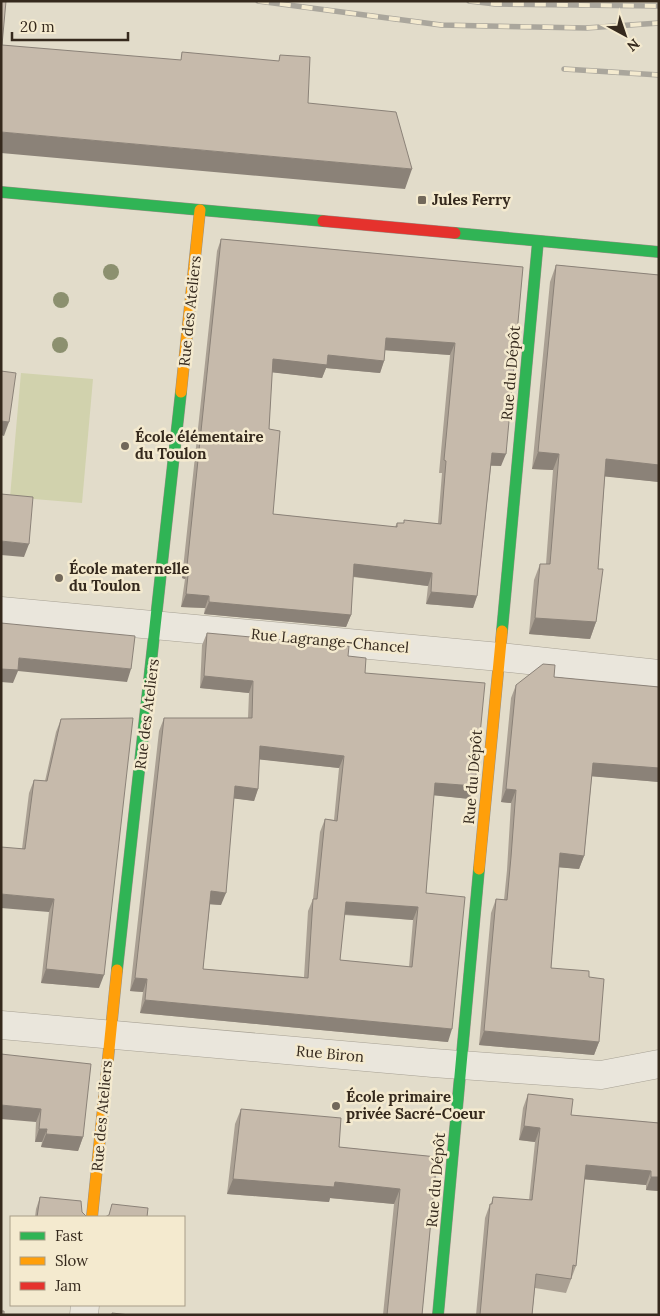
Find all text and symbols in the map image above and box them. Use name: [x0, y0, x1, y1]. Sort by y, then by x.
scale bar: [12, 10, 129, 42]
north arrow: [600, 10, 650, 60]
text: 20 m: [20, 17, 55, 36]
text: N: [623, 35, 643, 55]
place label: Jules Ferry: [432, 190, 511, 209]
marker: Jules Ferry: [416, 194, 428, 206]
street label: Rue des Ateliers: [174, 254, 205, 367]
street label: Rue du Dépôt: [497, 325, 524, 421]
place label: École élémentaire du Toulon: [135, 427, 263, 463]
marker: École élémentaire du Toulon: [119, 440, 131, 452]
place label: École maternelle du Toulon: [69, 559, 189, 595]
marker: École maternelle du Toulon: [53, 572, 65, 584]
street label: Rue Lagrange-Chancel: [250, 624, 410, 657]
street label: Rue des Ateliers: [130, 657, 163, 770]
street label: Rue du Dépôt: [459, 729, 486, 825]
street label: Rue Biron: [295, 1041, 365, 1066]
street label: Rue des Ateliers: [87, 1060, 116, 1172]
place label: École primaire privée Sacré-Coeur: [346, 1087, 486, 1123]
marker: École primaire privée Sacré-Coeur: [330, 1100, 342, 1112]
street label: Rue du Dépôt: [422, 1132, 449, 1228]
legend: [10, 1216, 185, 1306]
text: Fast: [55, 1226, 83, 1245]
text: Slow: [55, 1251, 88, 1270]
text: Jam: [54, 1276, 82, 1295]

